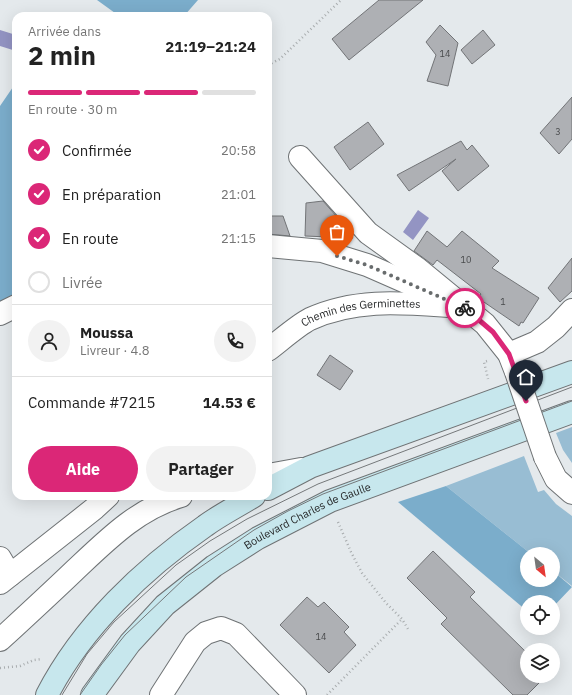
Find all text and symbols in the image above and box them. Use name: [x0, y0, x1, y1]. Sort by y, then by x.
text: Arrivée dans: [28, 23, 101, 40]
text: 21:19–21:24: [165, 37, 256, 56]
text: 2 min: [28, 38, 96, 72]
house number: 14: [440, 48, 450, 59]
text: En route · 30 m: [28, 101, 117, 118]
house number: 3: [555, 126, 561, 137]
icon: check: [28, 139, 50, 161]
text: Confirmée: [62, 141, 132, 160]
text: 20:58: [221, 142, 256, 159]
icon: check: [28, 183, 50, 205]
text: En préparation: [62, 185, 161, 204]
text: 21:01: [221, 186, 256, 203]
pin: [320, 215, 354, 256]
icon: bag: [326, 221, 348, 243]
icon: check: [28, 227, 50, 249]
text: En route: [62, 229, 119, 248]
text: 21:15: [221, 230, 256, 247]
house number: 10: [461, 254, 471, 265]
text: Livrée: [62, 273, 103, 292]
courier: [445, 288, 485, 328]
street label: Chemin des Germinettes: [298, 296, 421, 330]
house number: 1: [500, 296, 506, 307]
icon: bike: [454, 297, 476, 319]
button: person: [28, 320, 70, 362]
button: phone: [214, 320, 256, 362]
text: Moussa: [80, 323, 133, 342]
text: Livreur · 4.8: [80, 342, 150, 359]
pin: [509, 360, 543, 401]
icon: home: [515, 366, 537, 388]
text: Commande #7215: [28, 393, 156, 412]
text: 14.53 €: [202, 393, 256, 412]
button: Aide: [28, 446, 138, 492]
button: Partager: [146, 446, 256, 492]
street label: Boulevard Charles de Gaulle: [241, 480, 373, 552]
north arrow: [520, 547, 560, 587]
map controls: [520, 547, 560, 683]
button: locate: [520, 595, 560, 635]
house number: 14: [316, 631, 326, 642]
button: layers: [520, 643, 560, 683]

